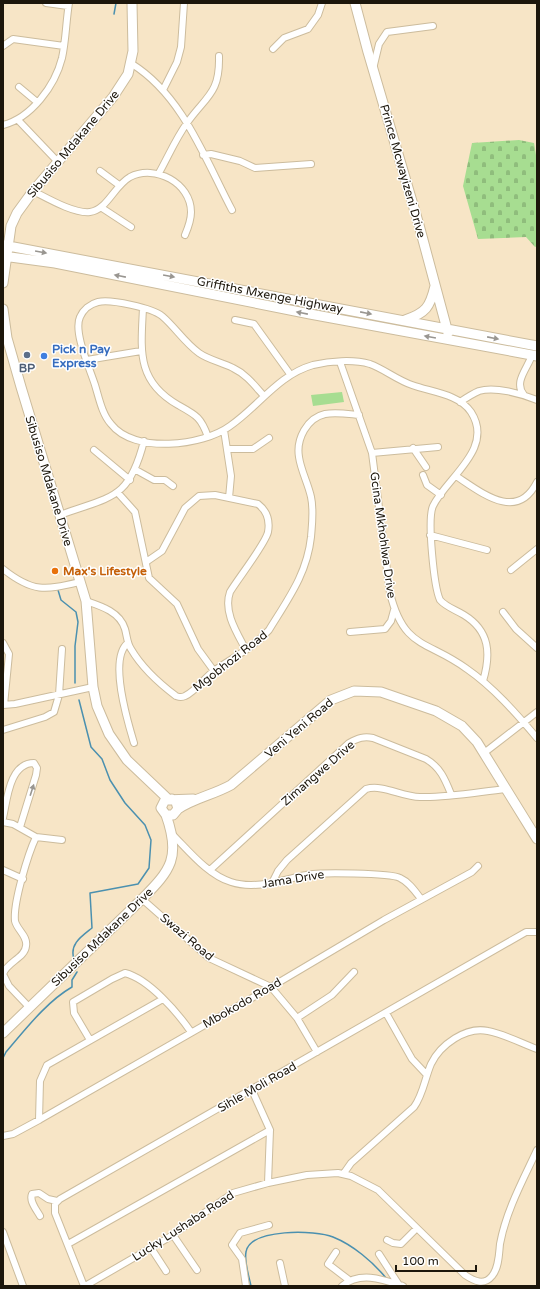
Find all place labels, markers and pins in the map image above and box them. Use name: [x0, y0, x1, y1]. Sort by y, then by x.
place label: Pick n Pay Express: [52, 342, 111, 371]
marker: BP: [22, 350, 32, 360]
marker: Pick n Pay Express: [39, 351, 49, 361]
place label: BP: [19, 361, 35, 375]
place label: Max's Lifestyle: [63, 564, 147, 579]
marker: Max's Lifestyle: [50, 566, 60, 576]

